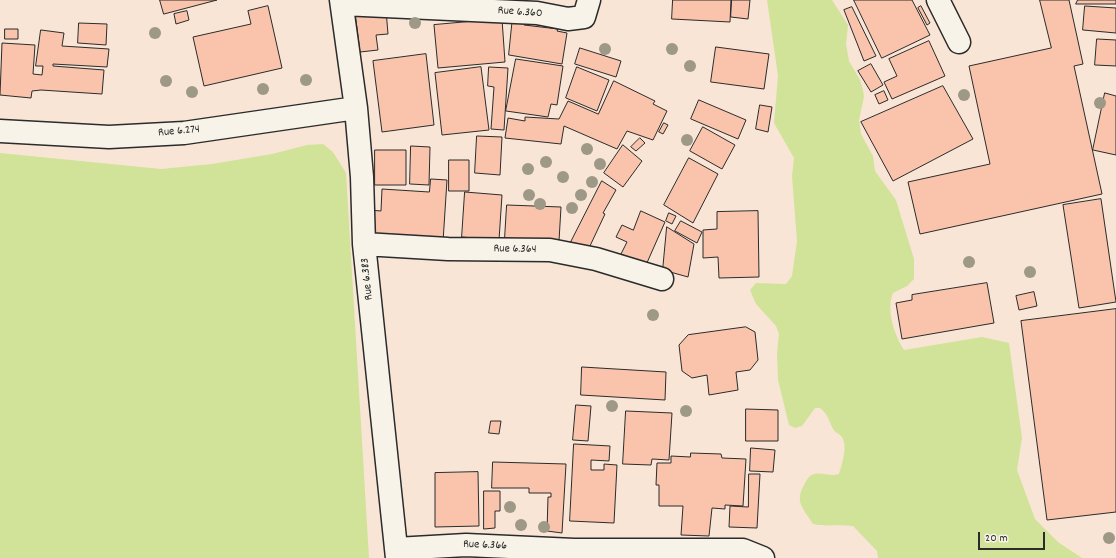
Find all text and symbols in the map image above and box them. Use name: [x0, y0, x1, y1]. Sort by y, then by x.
street label: Rue 6.360: [497, 4, 543, 22]
street label: Rue 6.274: [158, 123, 200, 141]
street label: Rue 6.364: [493, 242, 537, 258]
street label: Rue 6.383: [359, 257, 377, 301]
scale bar: [980, 524, 1047, 550]
text: 20 m: [985, 530, 1008, 547]
street label: Rue 6.366: [463, 538, 507, 554]

